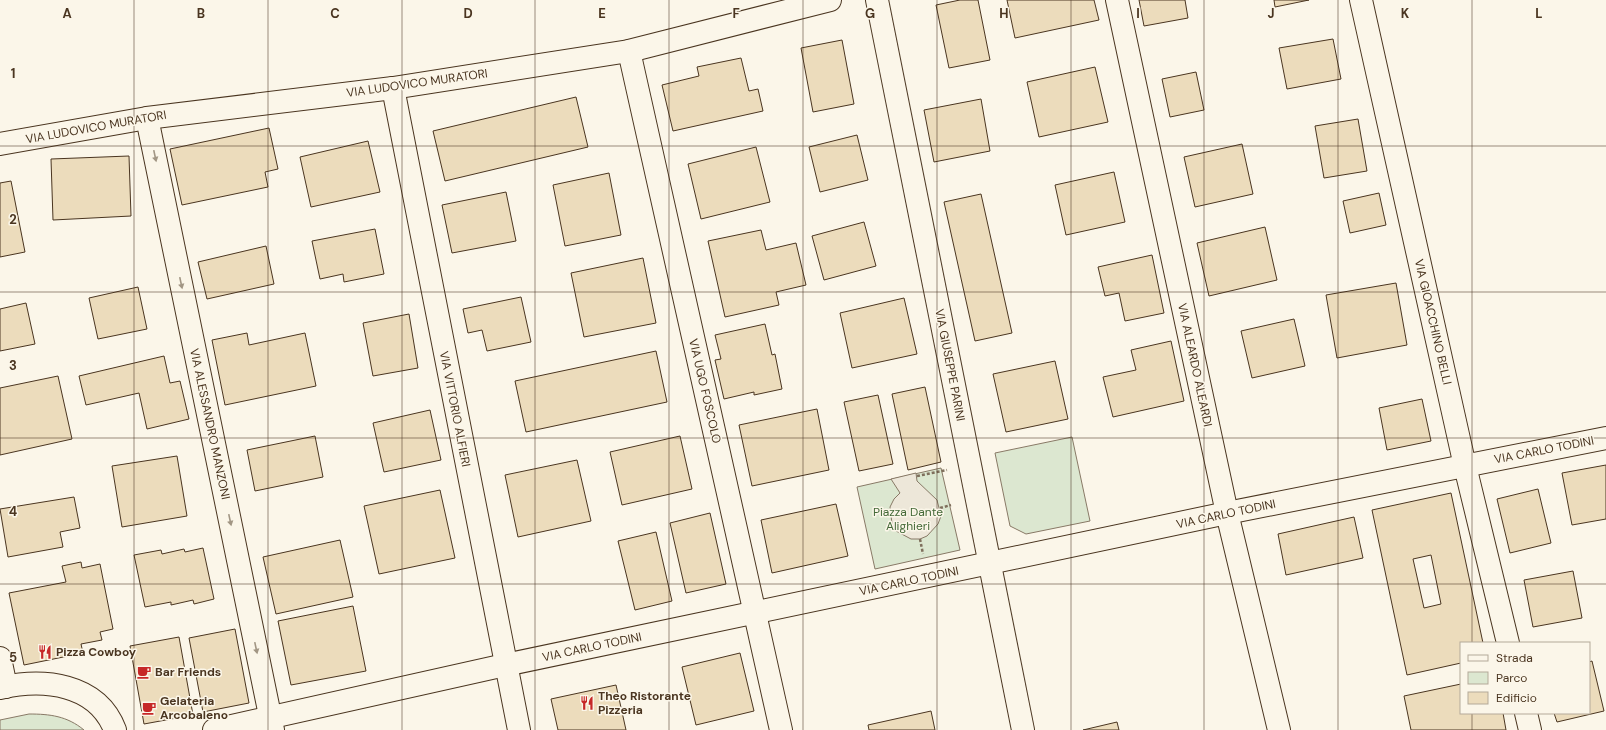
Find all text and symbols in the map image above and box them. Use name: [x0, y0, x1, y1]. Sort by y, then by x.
text: A: [62, 5, 72, 22]
text: B: [197, 5, 205, 22]
text: C: [330, 5, 340, 22]
text: D: [463, 5, 473, 22]
text: E: [598, 5, 606, 22]
text: F: [732, 5, 740, 22]
text: G: [865, 5, 875, 22]
text: H: [999, 5, 1009, 22]
text: I: [1136, 5, 1140, 22]
text: J: [1267, 5, 1275, 22]
text: K: [1401, 5, 1410, 22]
text: L: [1535, 5, 1543, 22]
text: 1: [11, 65, 15, 82]
street label: VIA LUDOVICO MURATORI: [345, 65, 489, 101]
street label: VIA LUDOVICO MURATORI: [24, 107, 168, 147]
one-way arrow: [153, 150, 159, 162]
text: 2: [9, 211, 17, 228]
street label: VIA GIOACCHINO BELLI: [1411, 258, 1455, 386]
one-way arrow: [179, 277, 185, 289]
street label: VIA ALEARDO ALEARDI: [1174, 302, 1216, 428]
street label: VIA GIUSEPPE PARINI: [931, 307, 969, 423]
street label: VIA UGO FOSCOLO: [685, 337, 725, 445]
street label: VIA ALESSANDRO MANZONI: [186, 347, 234, 501]
street label: VIA VITTORIO ALFIERI: [436, 350, 474, 468]
text: 3: [9, 357, 17, 374]
street label: VIA CARLO TODINI: [1493, 432, 1595, 468]
street label: VIA CARLO TODINI: [1175, 496, 1277, 532]
text: 4: [9, 503, 17, 520]
park label: Piazza Dante Alighieri: [873, 504, 943, 534]
one-way arrow: [227, 514, 233, 526]
street label: VIA CARLO TODINI: [858, 563, 960, 599]
street label: VIA CARLO TODINI: [541, 629, 643, 665]
one-way arrow: [253, 641, 259, 654]
legend: [1460, 642, 1590, 714]
restaurant icon: Pizza Cowboy: [37, 644, 53, 660]
place label: Pizza Cowboy: [56, 644, 137, 660]
text: 5: [9, 649, 17, 666]
text: Strada: [1496, 650, 1533, 666]
cafe icon: Bar Friends: [136, 664, 152, 680]
place label: Bar Friends: [155, 664, 221, 680]
text: Parco: [1496, 670, 1527, 686]
place label: Theo Ristorante Pizzeria: [598, 688, 691, 718]
text: Edificio: [1496, 690, 1537, 706]
place label: Gelateria Arcobaleno: [160, 693, 228, 723]
restaurant icon: Theo Ristorante Pizzeria: [579, 695, 595, 711]
cafe icon: Gelateria Arcobaleno: [141, 700, 157, 716]

